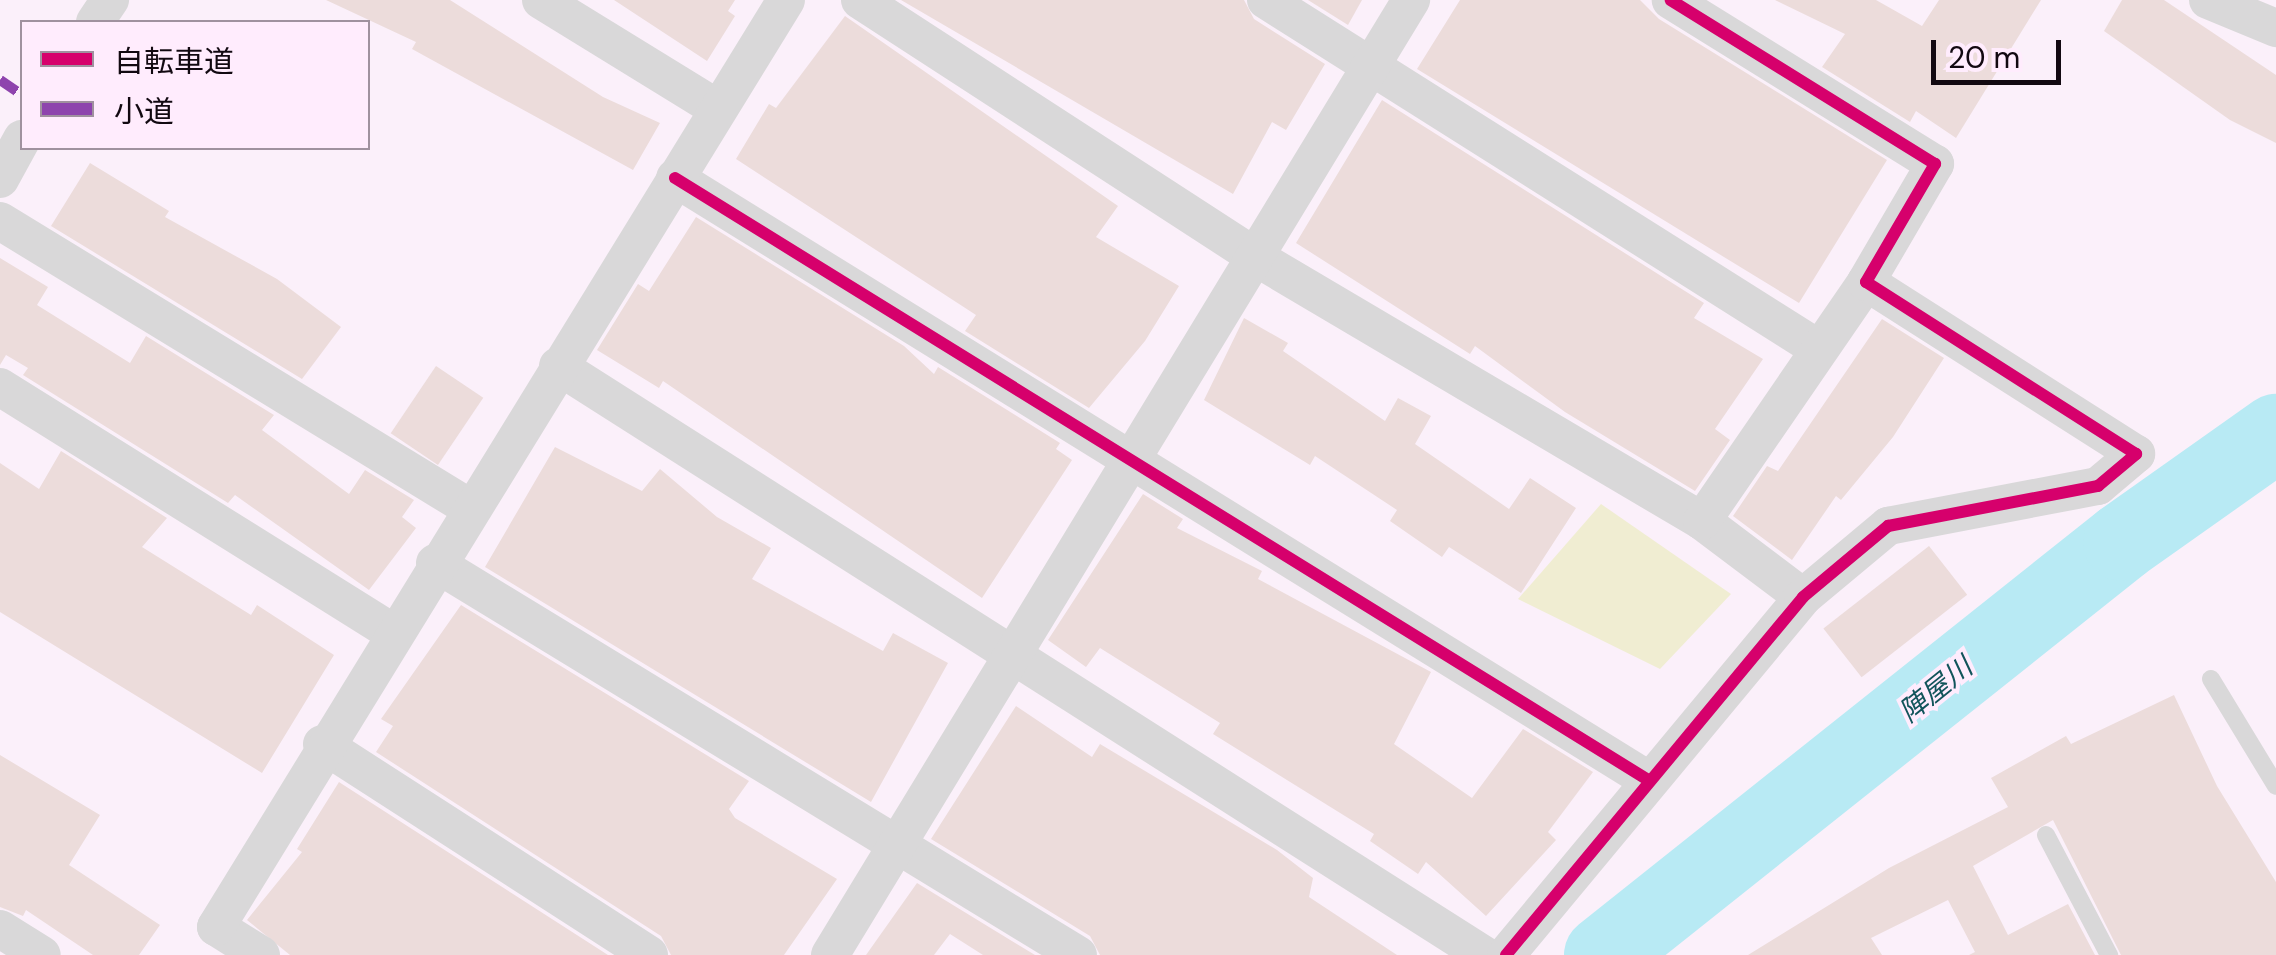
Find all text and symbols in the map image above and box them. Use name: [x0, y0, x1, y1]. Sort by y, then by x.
legend: [20, 20, 370, 150]
scale bar: [1936, 20, 2066, 82]
text: 20 m: [1948, 38, 2020, 77]
text: 自転車道: [114, 42, 234, 81]
text: 小道: [114, 92, 174, 131]
water label: 陣屋川: [1893, 651, 1979, 729]

